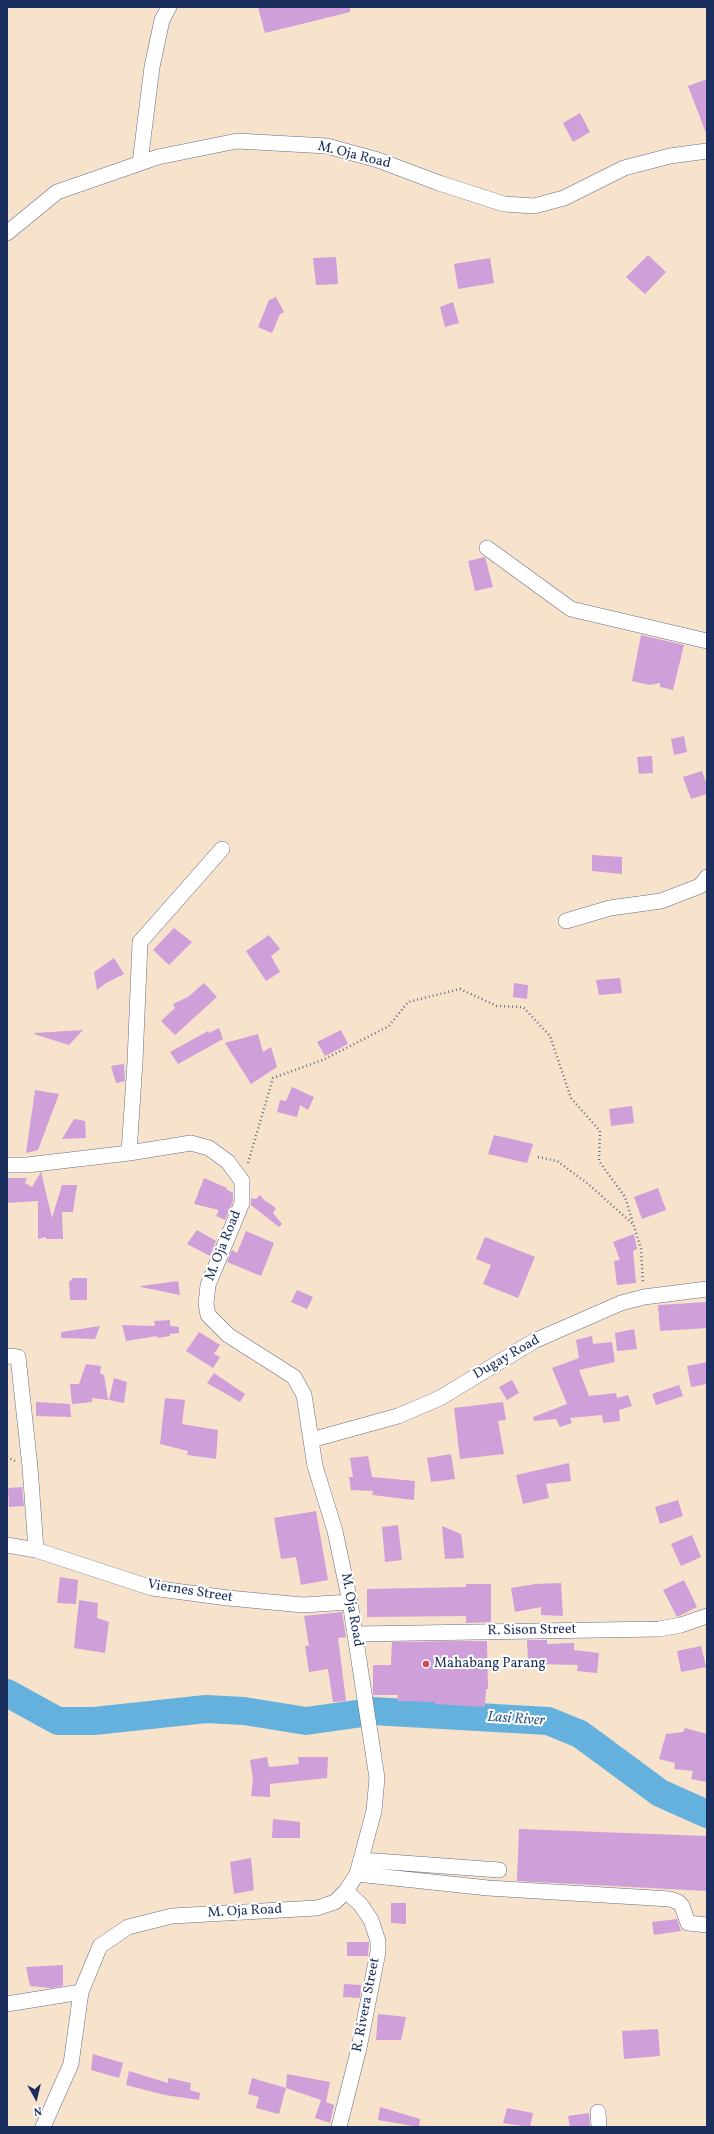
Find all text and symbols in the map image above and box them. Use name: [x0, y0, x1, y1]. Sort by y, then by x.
street label: M. Oja Road: [316, 139, 392, 173]
street label: M. Oja Road: [202, 1208, 246, 1284]
street label: Dugay Road: [471, 1332, 543, 1384]
street label: M. Oja Road: [336, 1572, 366, 1648]
street label: Viernes Street: [146, 1577, 234, 1607]
street label: R. Sison Street: [487, 1622, 577, 1640]
place label: Mahabang Parang: [434, 1656, 546, 1672]
marker: Mahabang Parang: [421, 1659, 431, 1669]
water label: Lasi River: [486, 1709, 546, 1731]
street label: M. Oja Road: [207, 1902, 283, 1922]
street label: R. Rivera Street: [350, 1956, 384, 2054]
north arrow: [16, 2078, 56, 2118]
text: N: [33, 2102, 43, 2118]

